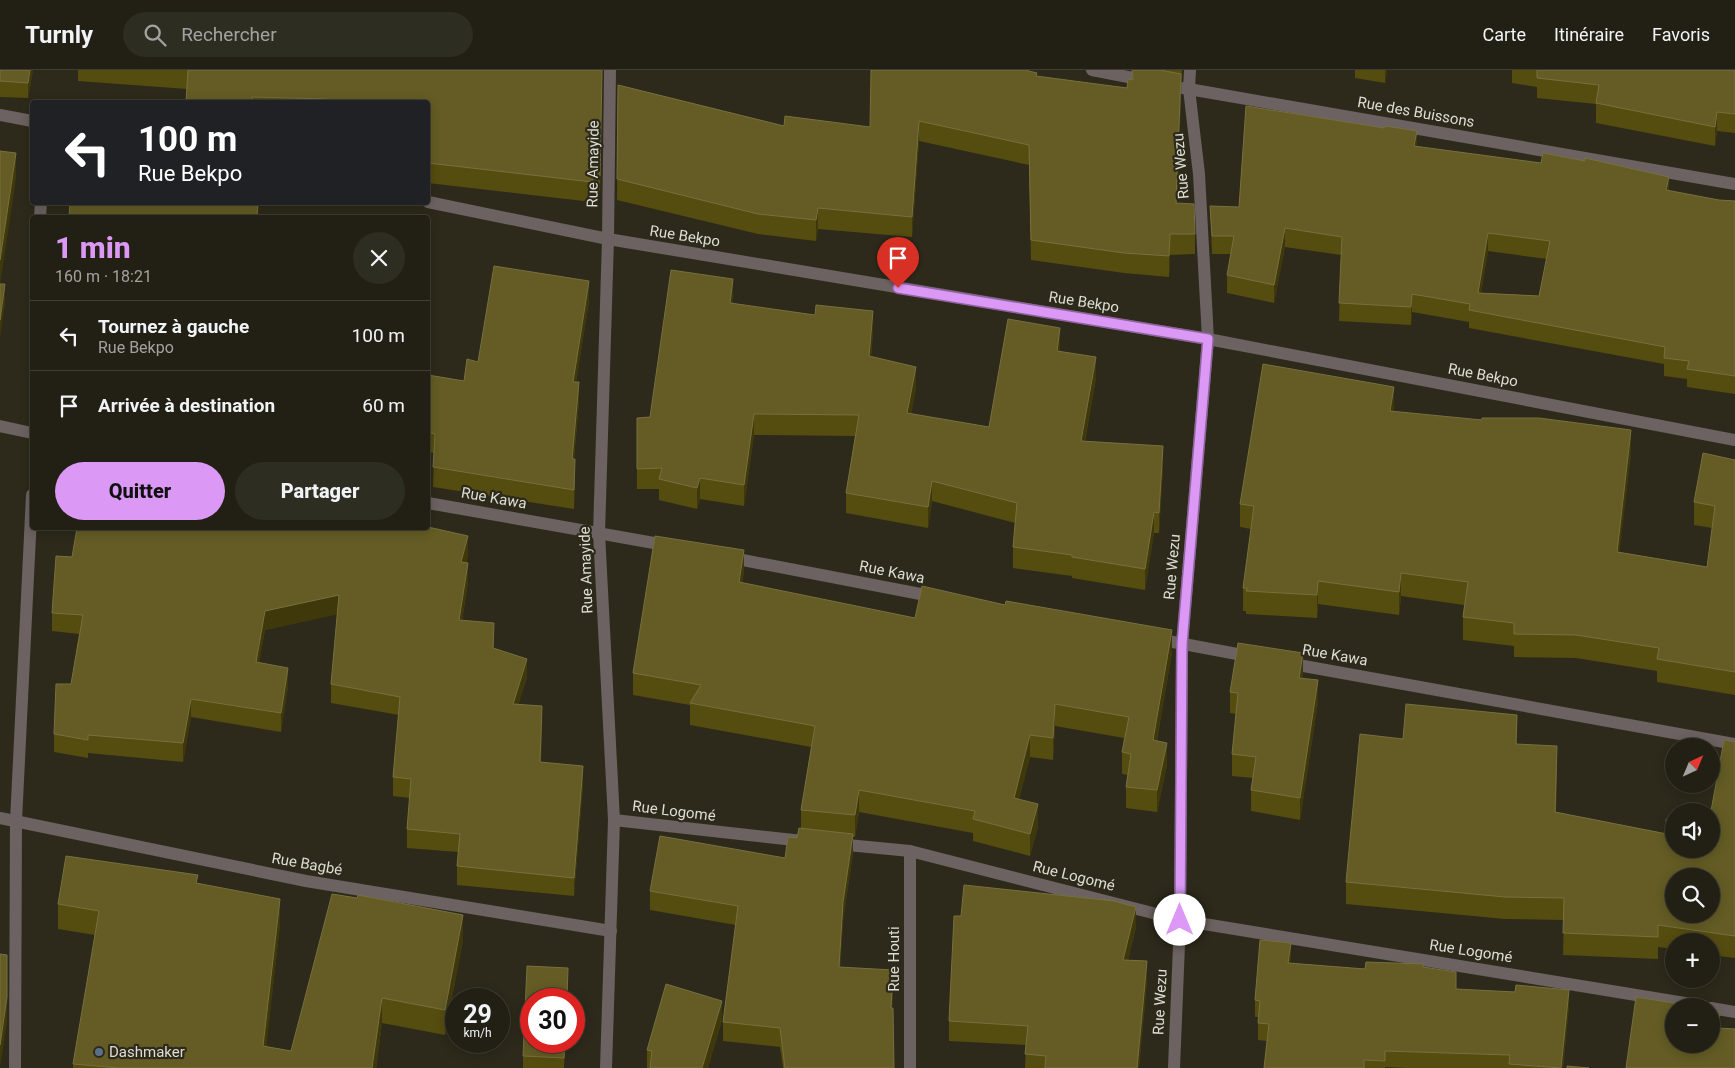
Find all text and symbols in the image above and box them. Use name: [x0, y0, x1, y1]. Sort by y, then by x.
search box: [123, 12, 473, 57]
text: Turnly: [25, 21, 93, 49]
icon: search: [141, 21, 169, 49]
text: Rechercher: [181, 23, 277, 46]
text: Carte: [1483, 24, 1526, 45]
text: Itinéraire: [1554, 24, 1624, 45]
text: Favoris: [1652, 24, 1710, 45]
street label: Rue des Buissons: [1356, 93, 1476, 131]
text: 100 m: [138, 119, 237, 160]
icon: left: [55, 120, 120, 185]
street label: Rue Amayide: [583, 120, 603, 208]
street label: Rue Wezu: [1169, 132, 1193, 200]
text: Rue Bekpo: [138, 161, 242, 186]
street label: Rue Bekpo: [648, 222, 722, 250]
text: 1 min: [55, 230, 131, 265]
button: close: [353, 232, 405, 284]
pin: [877, 237, 919, 288]
icon: arrive: [884, 244, 912, 272]
text: 160 m · 18:21: [55, 267, 152, 286]
street label: Rue Bekpo: [1047, 288, 1121, 316]
text: Tournez à gauche: [98, 315, 249, 338]
icon: left: [55, 322, 83, 350]
text: 100 m: [352, 324, 405, 347]
text: Rue Bekpo: [98, 338, 174, 357]
street label: Rue Bekpo: [1446, 359, 1520, 391]
icon: arrive: [55, 392, 83, 420]
text: Arrivée à destination: [98, 394, 275, 417]
text: 60 m: [362, 394, 405, 417]
button: Quitter: [55, 462, 225, 520]
button: Partager: [235, 462, 405, 520]
street label: Rue Kawa: [460, 483, 528, 513]
street label: Rue Amayide: [575, 526, 597, 614]
street label: Rue Wezu: [1160, 533, 1184, 601]
street label: Rue Kawa: [858, 557, 926, 587]
street label: Rue Kawa: [1301, 640, 1369, 670]
north arrow: [1665, 738, 1720, 792]
map controls: [1665, 738, 1720, 1053]
street label: Rue Logomé: [631, 797, 717, 825]
button: sound: [1665, 803, 1720, 858]
street label: Rue Bagbé: [270, 849, 344, 879]
street label: Rue Logomé: [1031, 857, 1117, 895]
button: search: [1665, 868, 1720, 923]
position arrow: [1153, 893, 1205, 945]
street label: Rue Houti: [885, 926, 903, 992]
button: +: [1665, 933, 1720, 988]
street label: Rue Logomé: [1428, 936, 1514, 966]
street label: Rue Wezu: [1149, 969, 1171, 1035]
speed limit sign: 30: [520, 988, 585, 1053]
button: −: [1665, 998, 1720, 1053]
text: 29: [463, 1000, 492, 1029]
text: km/h: [463, 1026, 492, 1040]
place label: Dashmaker: [109, 1043, 185, 1061]
marker: Dashmaker: [93, 1046, 105, 1058]

